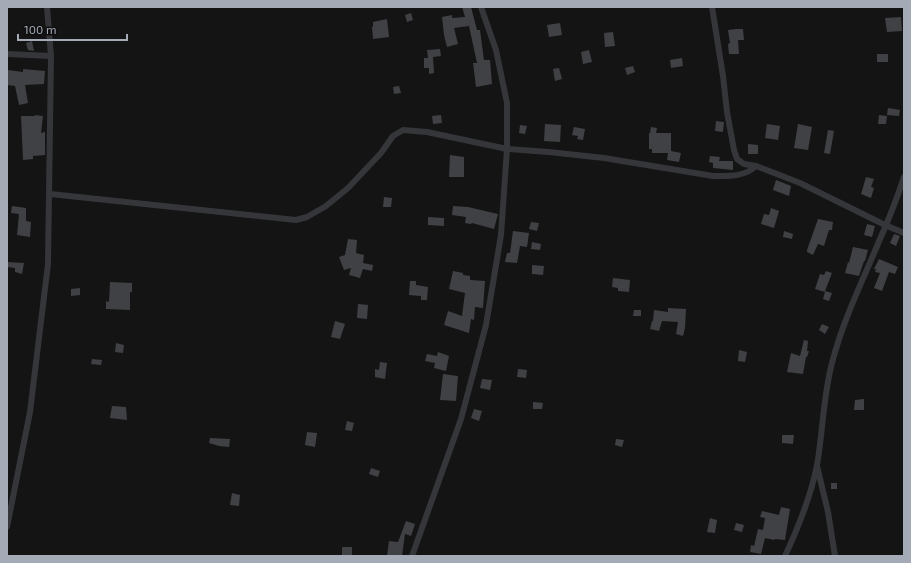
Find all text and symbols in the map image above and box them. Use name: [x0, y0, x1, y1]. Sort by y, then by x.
scale bar: [18, 16, 127, 42]
text: 100 m: [24, 22, 56, 36]

